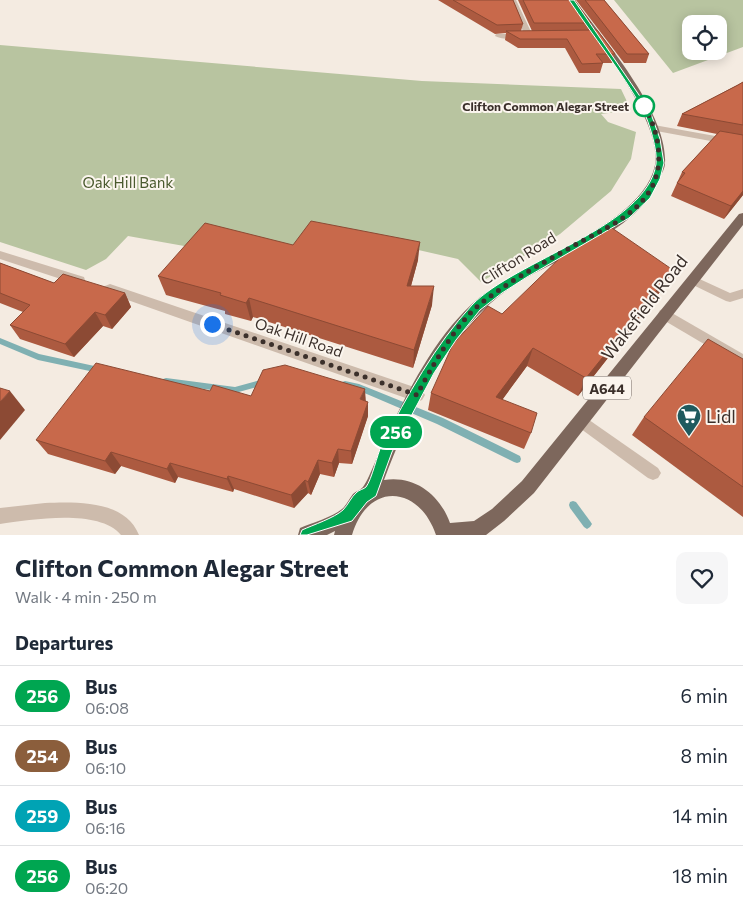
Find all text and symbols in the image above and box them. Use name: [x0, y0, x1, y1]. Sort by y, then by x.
map controls: [682, 15, 727, 60]
button: locate: [682, 15, 727, 60]
marker: Clifton Common Alegar Street: [633, 95, 655, 117]
place label: Clifton Common Alegar Street: [462, 99, 629, 113]
park label: Oak Hill Bank: [83, 173, 173, 191]
street label: Clifton Road: [477, 228, 559, 288]
street label: Wakefield Road: [596, 250, 692, 364]
your location: [200, 312, 225, 337]
street label: Oak Hill Road: [253, 314, 345, 360]
road number: A644: [583, 376, 631, 399]
supermarket icon: Lidl: [676, 403, 702, 437]
place label: Lidl: [706, 405, 736, 427]
line badge: 256: [367, 416, 425, 448]
text: 256: [380, 421, 412, 443]
button: heart: [676, 552, 728, 604]
text: Clifton Common Alegar Street: [15, 553, 349, 582]
text: Walk · 4 min · 250 m: [15, 587, 157, 606]
text: Departures: [15, 631, 113, 654]
text: Bus: [85, 675, 117, 698]
text: 6 min: [680, 684, 728, 707]
text: 256: [27, 685, 58, 707]
text: 06:08: [85, 698, 129, 717]
text: Bus: [85, 735, 117, 758]
text: 8 min: [680, 744, 728, 767]
text: 254: [27, 745, 58, 767]
text: 06:10: [85, 758, 126, 777]
text: Bus: [85, 795, 117, 818]
text: 14 min: [672, 804, 728, 827]
text: 259: [27, 805, 58, 827]
text: 06:16: [85, 818, 125, 837]
text: Bus: [85, 855, 117, 878]
text: 18 min: [672, 864, 728, 887]
text: 256: [27, 865, 58, 887]
text: 06:20: [85, 878, 128, 897]

